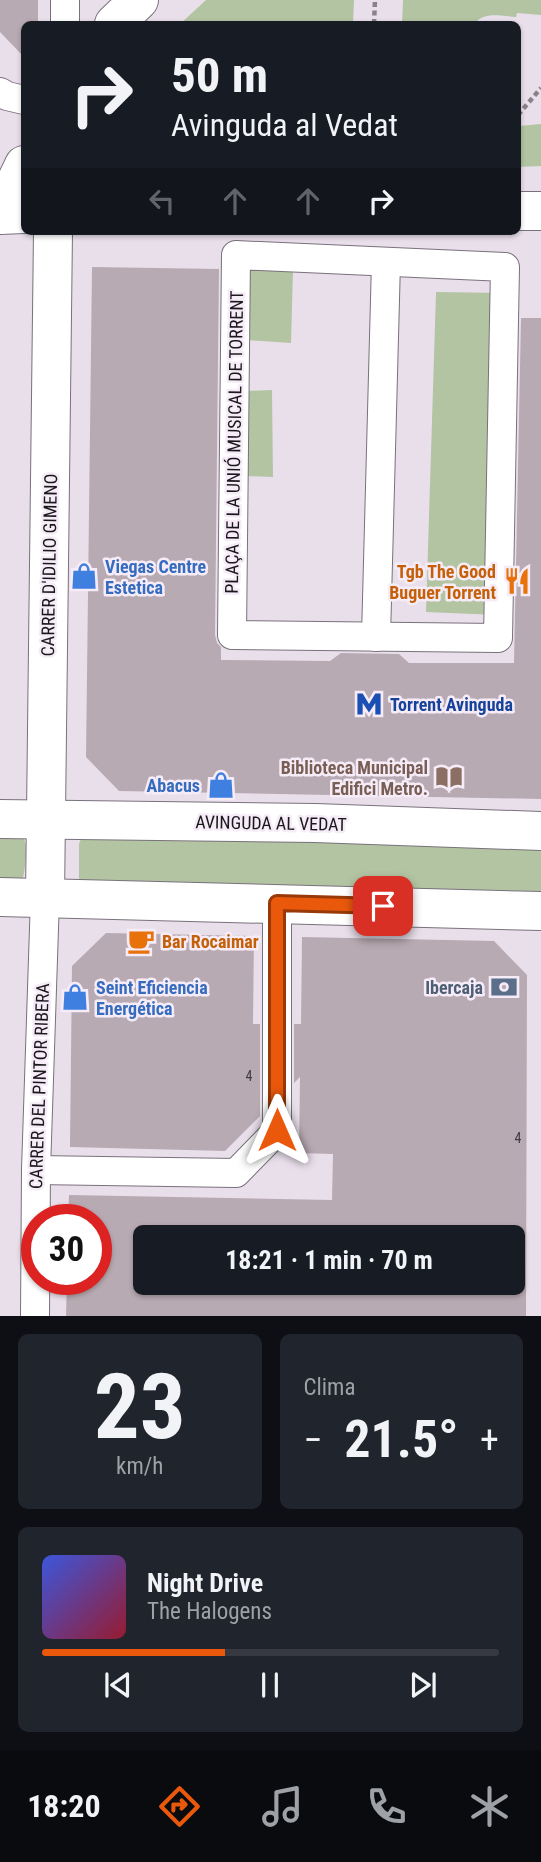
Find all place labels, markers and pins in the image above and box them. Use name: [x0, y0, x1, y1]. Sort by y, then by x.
place label: Viegas Centre Estetica: [105, 556, 206, 598]
shop icon: Viegas Centre Estetica: [69, 561, 99, 591]
place label: Tgb The Good Buguer Torrent: [389, 561, 496, 603]
restaurant icon: Tgb The Good Buguer Torrent: [502, 566, 532, 596]
metro station icon: Torrent Avinguda: [354, 689, 384, 719]
place label: Torrent Avinguda: [390, 694, 513, 715]
place label: Biblioteca Municipal Edifici Metro.: [281, 757, 428, 799]
library icon: Biblioteca Municipal Edifici Metro.: [434, 762, 464, 792]
shop icon: Abacus: [206, 770, 236, 800]
place label: Abacus: [147, 775, 200, 796]
pin: [353, 876, 413, 936]
cafe icon: Bar Rocaimar: [126, 926, 156, 956]
place label: Bar Rocaimar: [162, 931, 259, 952]
bank icon: Ibercaja: [489, 972, 519, 1002]
place label: Seint Eficiencia Energética: [96, 977, 208, 1019]
place label: Ibercaja: [425, 977, 483, 998]
shop icon: Seint Eficiencia Energética: [60, 982, 90, 1012]

